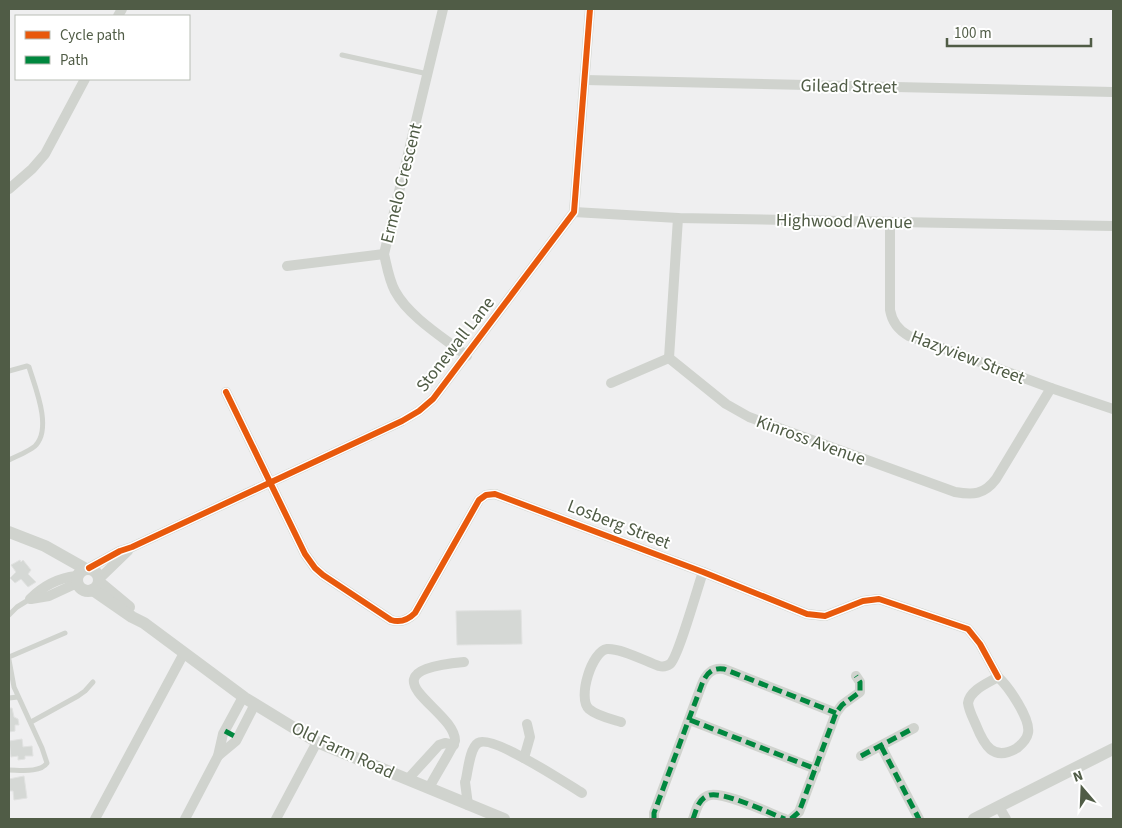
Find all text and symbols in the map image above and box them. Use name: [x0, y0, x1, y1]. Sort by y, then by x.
legend: [15, 15, 190, 80]
scale bar: [947, 15, 1091, 47]
text: 100 m: [954, 23, 992, 44]
text: Cycle path: [60, 25, 125, 46]
text: Path: [60, 50, 88, 71]
street label: Gilead Street: [800, 73, 897, 100]
street label: Ermelo Crescent: [374, 120, 428, 246]
street label: Highwood Avenue: [776, 208, 913, 235]
street label: Stonewall Lane: [410, 291, 501, 397]
street label: Hazyview Street: [907, 324, 1028, 391]
street label: Kinross Avenue: [753, 409, 869, 472]
street label: Losberg Street: [564, 493, 674, 556]
street label: Old Farm Road: [287, 716, 398, 785]
north arrow: [1057, 763, 1107, 813]
text: N: [1070, 766, 1086, 788]

